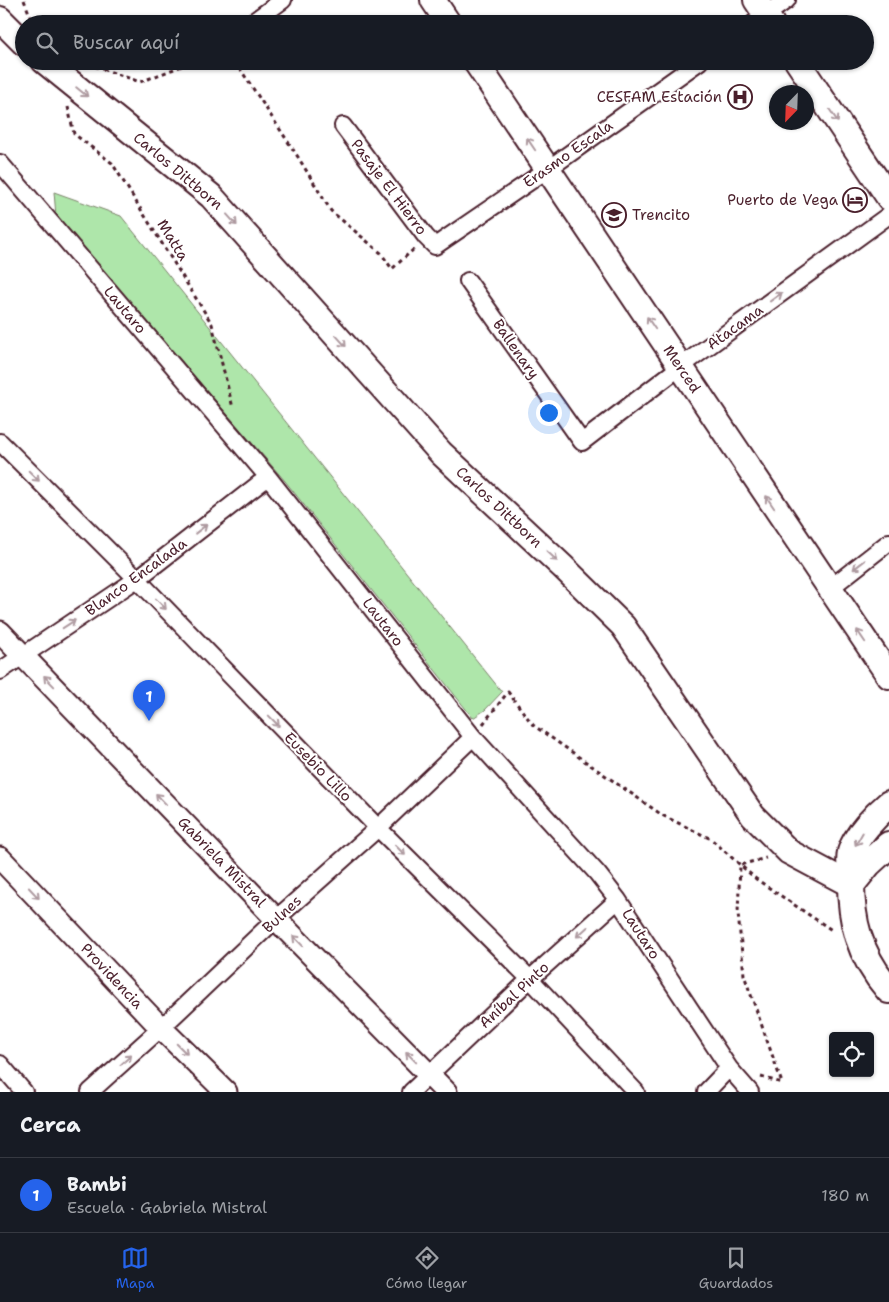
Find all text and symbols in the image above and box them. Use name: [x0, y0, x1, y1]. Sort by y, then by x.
search box: [15, 15, 874, 70]
icon: search: [33, 29, 61, 57]
text: Buscar aquí: [73, 30, 179, 55]
hospital icon: CESFAM Estación: [727, 84, 753, 110]
north arrow: [769, 85, 814, 130]
one-way arrow: [75, 87, 88, 98]
place label: CESFAM Estación: [597, 87, 722, 107]
one-way arrow: [829, 109, 839, 123]
street label: Erasmo Escala: [519, 115, 617, 192]
street label: Carlos Dittborn: [129, 128, 227, 214]
street label: Pasaje El Hierro: [346, 135, 432, 239]
one-way arrow: [526, 138, 536, 152]
hotel icon: Puerto de Vega: [842, 187, 868, 213]
place label: Puerto de Vega: [727, 190, 839, 210]
school or university icon: Trencito: [601, 202, 627, 228]
place label: Trencito: [632, 205, 690, 225]
one-way arrow: [226, 213, 238, 226]
street label: Matta: [153, 216, 194, 265]
street label: Lautaro: [99, 282, 151, 338]
one-way arrow: [769, 292, 783, 302]
street label: Atacama: [703, 299, 768, 354]
street label: Ballenary: [488, 315, 544, 383]
one-way arrow: [646, 316, 656, 330]
one-way arrow: [335, 334, 347, 347]
street label: Merced: [659, 341, 706, 397]
your location: [536, 400, 562, 426]
street label: Carlos Dittborn: [452, 462, 546, 552]
one-way arrow: [28, 470, 41, 482]
one-way arrow: [765, 495, 775, 509]
one-way arrow: [194, 524, 207, 535]
street label: Blanco Encalada: [81, 533, 191, 621]
one-way arrow: [546, 551, 559, 562]
one-way arrow: [853, 560, 866, 571]
street label: Lautaro: [358, 594, 408, 650]
one-way arrow: [155, 598, 167, 611]
one-way arrow: [62, 619, 76, 629]
one-way arrow: [856, 629, 866, 643]
one-way arrow: [43, 675, 55, 688]
pin: 1: [133, 680, 165, 721]
one-way arrow: [268, 715, 280, 727]
street label: Eusebio Lillo: [280, 728, 356, 806]
one-way arrow: [155, 792, 167, 805]
street label: Gabriela Mistral: [173, 812, 271, 912]
one-way arrow: [853, 832, 863, 846]
one-way arrow: [393, 844, 406, 856]
one-way arrow: [27, 887, 39, 899]
street label: Bulnes: [258, 891, 306, 937]
street label: Lautaro: [617, 905, 665, 963]
one-way arrow: [575, 926, 588, 938]
one-way arrow: [292, 935, 304, 947]
street label: Providencia: [76, 939, 148, 1014]
street label: Aníbal Pinto: [475, 957, 553, 1033]
map controls: [829, 1032, 874, 1077]
button: locate: [829, 1032, 874, 1077]
one-way arrow: [176, 1043, 188, 1055]
one-way arrow: [406, 1052, 418, 1064]
one-way arrow: [119, 1054, 132, 1066]
text: Cerca: [20, 1111, 81, 1139]
text: Bambi: [67, 1172, 127, 1197]
text: 1: [32, 1185, 40, 1206]
text: 180 m: [821, 1185, 869, 1206]
text: Escuela · Gabriela Mistral: [67, 1197, 267, 1218]
tab: Mapa: [116, 1244, 154, 1292]
tab: Cómo llegar: [386, 1244, 467, 1292]
tab: Guardados: [699, 1244, 773, 1292]

